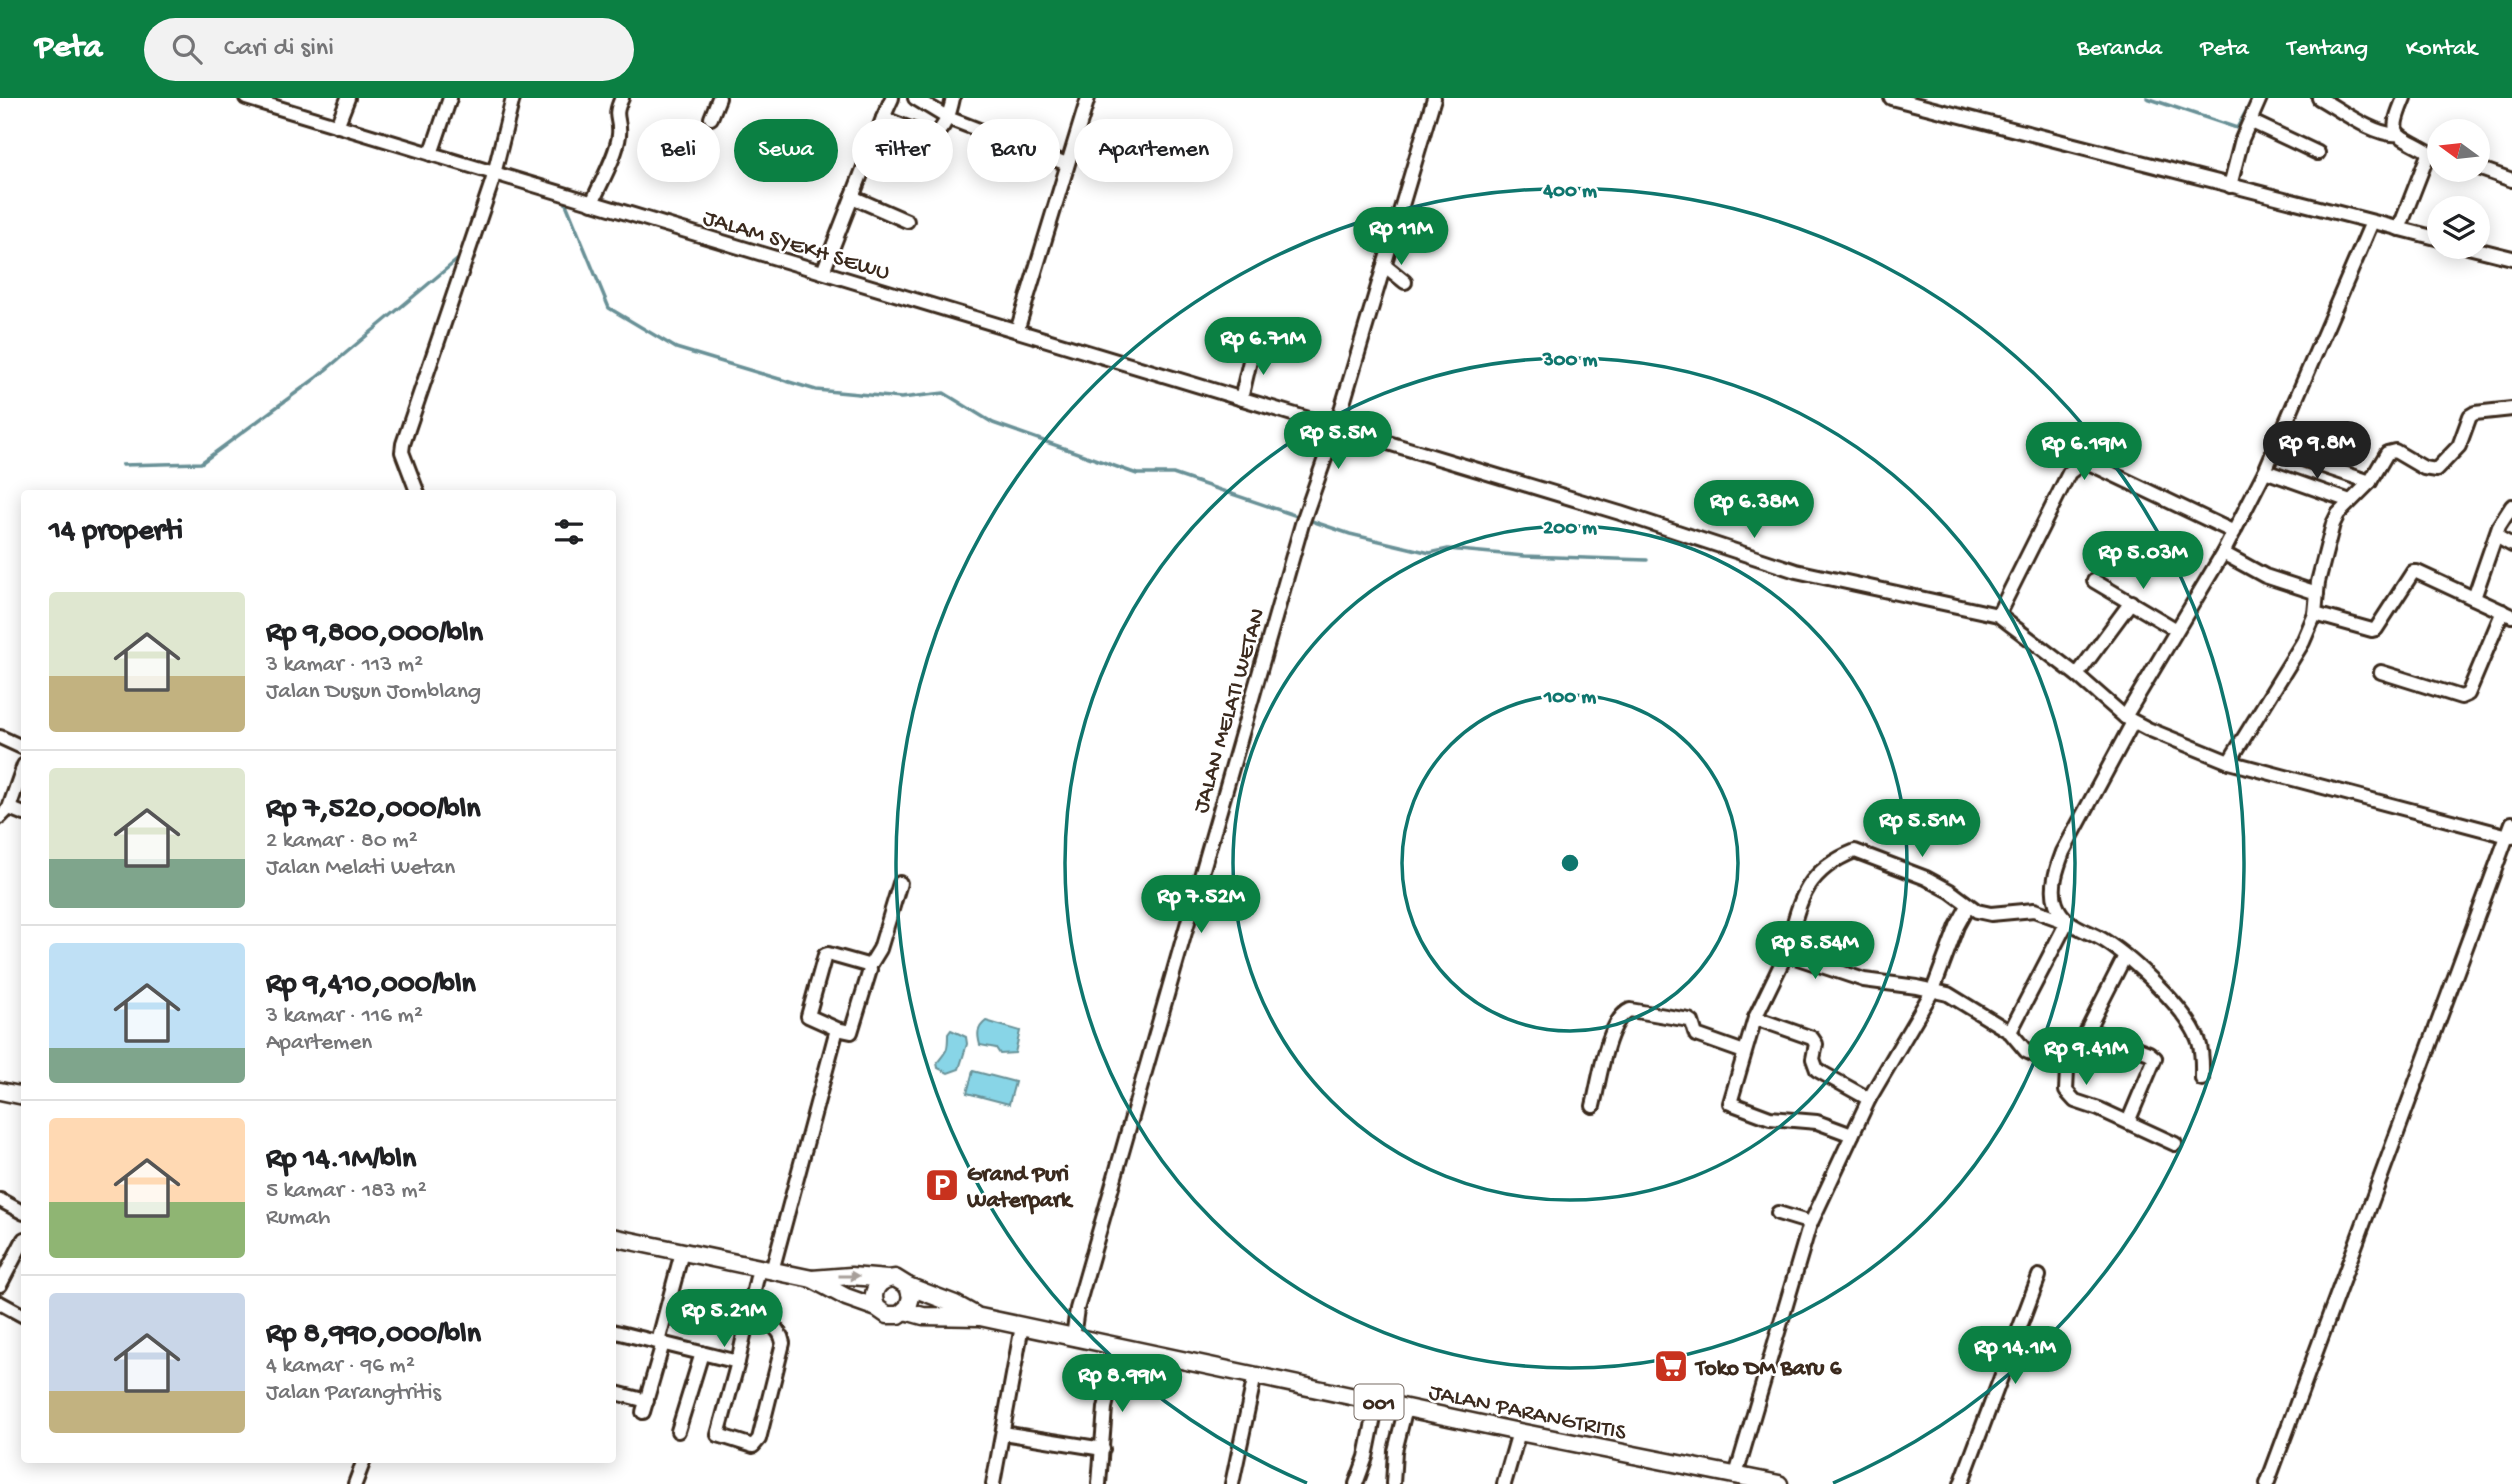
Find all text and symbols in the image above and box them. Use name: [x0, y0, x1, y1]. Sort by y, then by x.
search box: [144, 18, 634, 81]
text: Peta: [35, 30, 102, 68]
icon: search: [168, 30, 206, 68]
text: Cari di sini: [224, 34, 334, 65]
text: Beranda: [2077, 35, 2162, 64]
text: Peta: [2200, 35, 2249, 64]
text: Tentang: [2287, 35, 2368, 64]
text: Kontak: [2406, 35, 2477, 64]
chip: Beli: [637, 119, 720, 182]
chip: Sewa: [734, 119, 838, 182]
chip: Filter: [852, 119, 953, 182]
chip: Baru: [967, 119, 1060, 182]
chip: Apartemen: [1074, 119, 1233, 182]
north arrow: [2427, 119, 2490, 182]
map controls: [2427, 119, 2490, 259]
text: 400 m: [1542, 180, 1597, 205]
button: layers: [2427, 196, 2490, 259]
street label: JALAM SYEKH SEWU: [699, 205, 893, 288]
pin: Rp 11M: [1344, 208, 1458, 267]
text: Rp 11M: [1369, 216, 1433, 243]
pin: Rp 6.71M: [1191, 317, 1335, 377]
text: Rp 6.71M: [1221, 326, 1305, 353]
text: 300 m: [1542, 349, 1597, 374]
pin: Rp 5.5M: [1273, 412, 1403, 471]
text: Rp 5.5M: [1300, 420, 1376, 447]
pin: Rp 6.19M: [2012, 422, 2156, 482]
pin: Rp 9.8M: [2252, 422, 2382, 481]
text: Rp 9.8M: [2279, 430, 2355, 457]
text: Rp 6.19M: [2042, 431, 2126, 458]
pin: Rp 6.38M: [1682, 480, 1826, 540]
text: Rp 6.38M: [1710, 489, 1798, 516]
icon: filters: [550, 513, 588, 551]
text: 14 properti: [49, 515, 183, 550]
text: 200 m: [1543, 517, 1597, 542]
pin: Rp 5.03M: [2071, 532, 2215, 591]
text: Rp 5.03M: [2098, 540, 2188, 567]
street label: JALAN MELATI WETAN: [1188, 606, 1273, 816]
text: Rp 9,800,000/bln: [266, 617, 483, 652]
icon: home: [105, 620, 189, 704]
text: 3 kamar · 113 m²: [266, 652, 423, 679]
text: Jalan Dusun Jomblang: [266, 679, 481, 706]
text: 100 m: [1543, 686, 1596, 711]
text: Rp 7,520,000/bln: [266, 793, 481, 828]
icon: home: [105, 796, 189, 880]
pin: Rp 5.51M: [1850, 800, 1994, 859]
text: Rp 5.51M: [1879, 808, 1965, 835]
text: 2 kamar · 80 m²: [266, 828, 418, 855]
centre of rings: [1558, 851, 1582, 875]
text: Jalan Melati Wetan: [266, 855, 455, 882]
pin: Rp 7.52M: [1129, 876, 1273, 935]
text: Rp 7.52M: [1157, 884, 1245, 911]
pin: Rp 5.54M: [1743, 922, 1887, 981]
text: Rp 5.54M: [1771, 930, 1859, 957]
text: Rp 9,410,000/bln: [266, 968, 476, 1003]
icon: home: [105, 971, 189, 1055]
text: 3 kamar · 116 m²: [266, 1003, 423, 1030]
pin: Rp 9.41M: [2014, 1028, 2158, 1087]
text: Apartemen: [266, 1030, 372, 1057]
text: Rp 9.41M: [2044, 1036, 2128, 1063]
text: Rp 14.1M/bln: [266, 1143, 416, 1178]
icon: home: [105, 1146, 189, 1230]
place label: Grand Puri Waterpark: [966, 1162, 1074, 1215]
parking icon: Grand Puri Waterpark: [923, 1166, 961, 1204]
text: 5 kamar · 183 m²: [266, 1178, 427, 1205]
text: Rumah: [266, 1205, 330, 1232]
one-way arrow: [839, 1270, 861, 1282]
pin: Rp 5.21M: [652, 1290, 796, 1349]
text: Rp 5.21M: [682, 1298, 766, 1325]
text: Rp 8,990,000/bln: [266, 1318, 481, 1353]
icon: home: [105, 1321, 189, 1405]
pin: Rp 14.1M: [1943, 1326, 2087, 1386]
text: Rp 14.1M: [1974, 1335, 2056, 1362]
supermarket icon: Toko DM Baru 6: [1652, 1347, 1690, 1385]
text: 4 kamar · 96 m²: [266, 1353, 415, 1380]
pin: Rp 8.99M: [1050, 1354, 1194, 1414]
place label: Toko DM Baru 6: [1694, 1356, 1843, 1383]
text: Rp 8.99M: [1078, 1363, 1166, 1390]
street label: JALAN PARANGTRITIS: [1426, 1379, 1629, 1448]
text: Jalan Parangtritis: [266, 1380, 441, 1407]
road number: 001: [1354, 1384, 1404, 1420]

